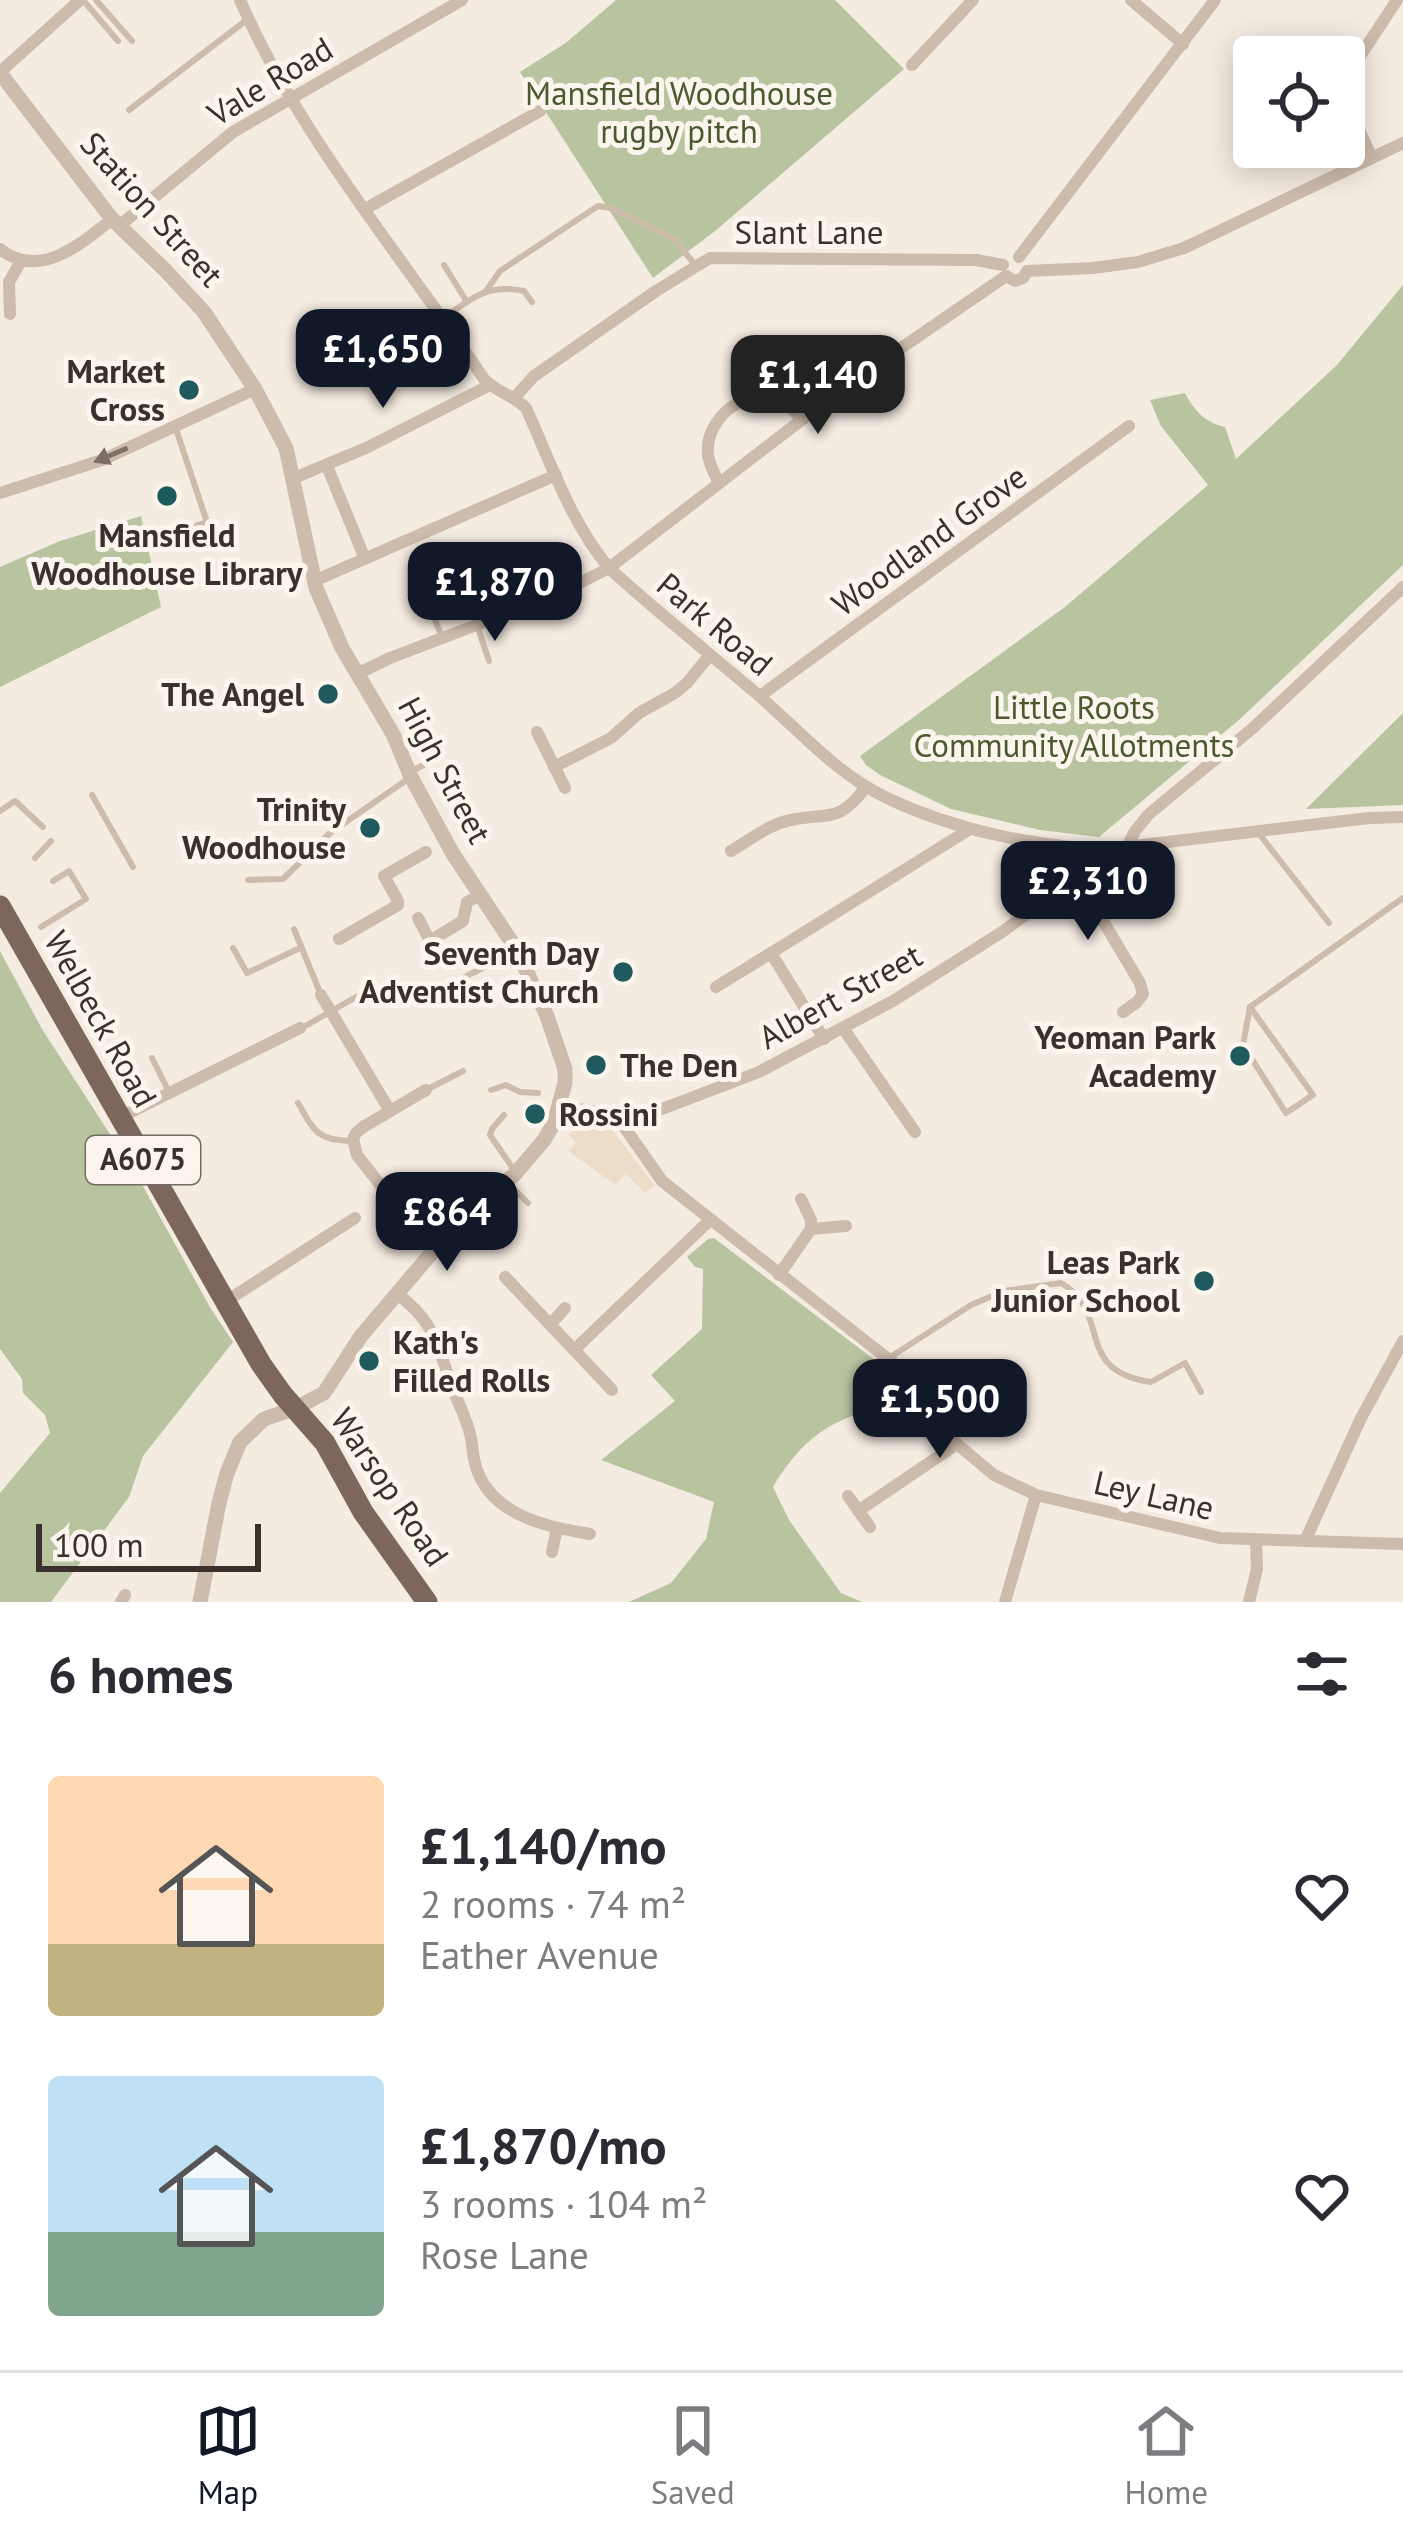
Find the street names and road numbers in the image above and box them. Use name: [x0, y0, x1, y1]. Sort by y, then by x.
street label: Vale Road: [198, 26, 340, 135]
street label: Station Street: [72, 122, 233, 295]
street label: Slant Lane: [734, 210, 884, 253]
street label: Woodland Grove: [823, 454, 1035, 625]
street label: Park Road: [649, 563, 782, 685]
street label: High Street: [389, 689, 502, 850]
street label: Welbeck Road: [35, 923, 167, 1114]
street label: Albert Street: [751, 933, 929, 1058]
road number: A6075: [86, 1136, 200, 1184]
street label: Warsop Road: [322, 1399, 459, 1574]
street label: Ley Lane: [1090, 1460, 1218, 1529]

